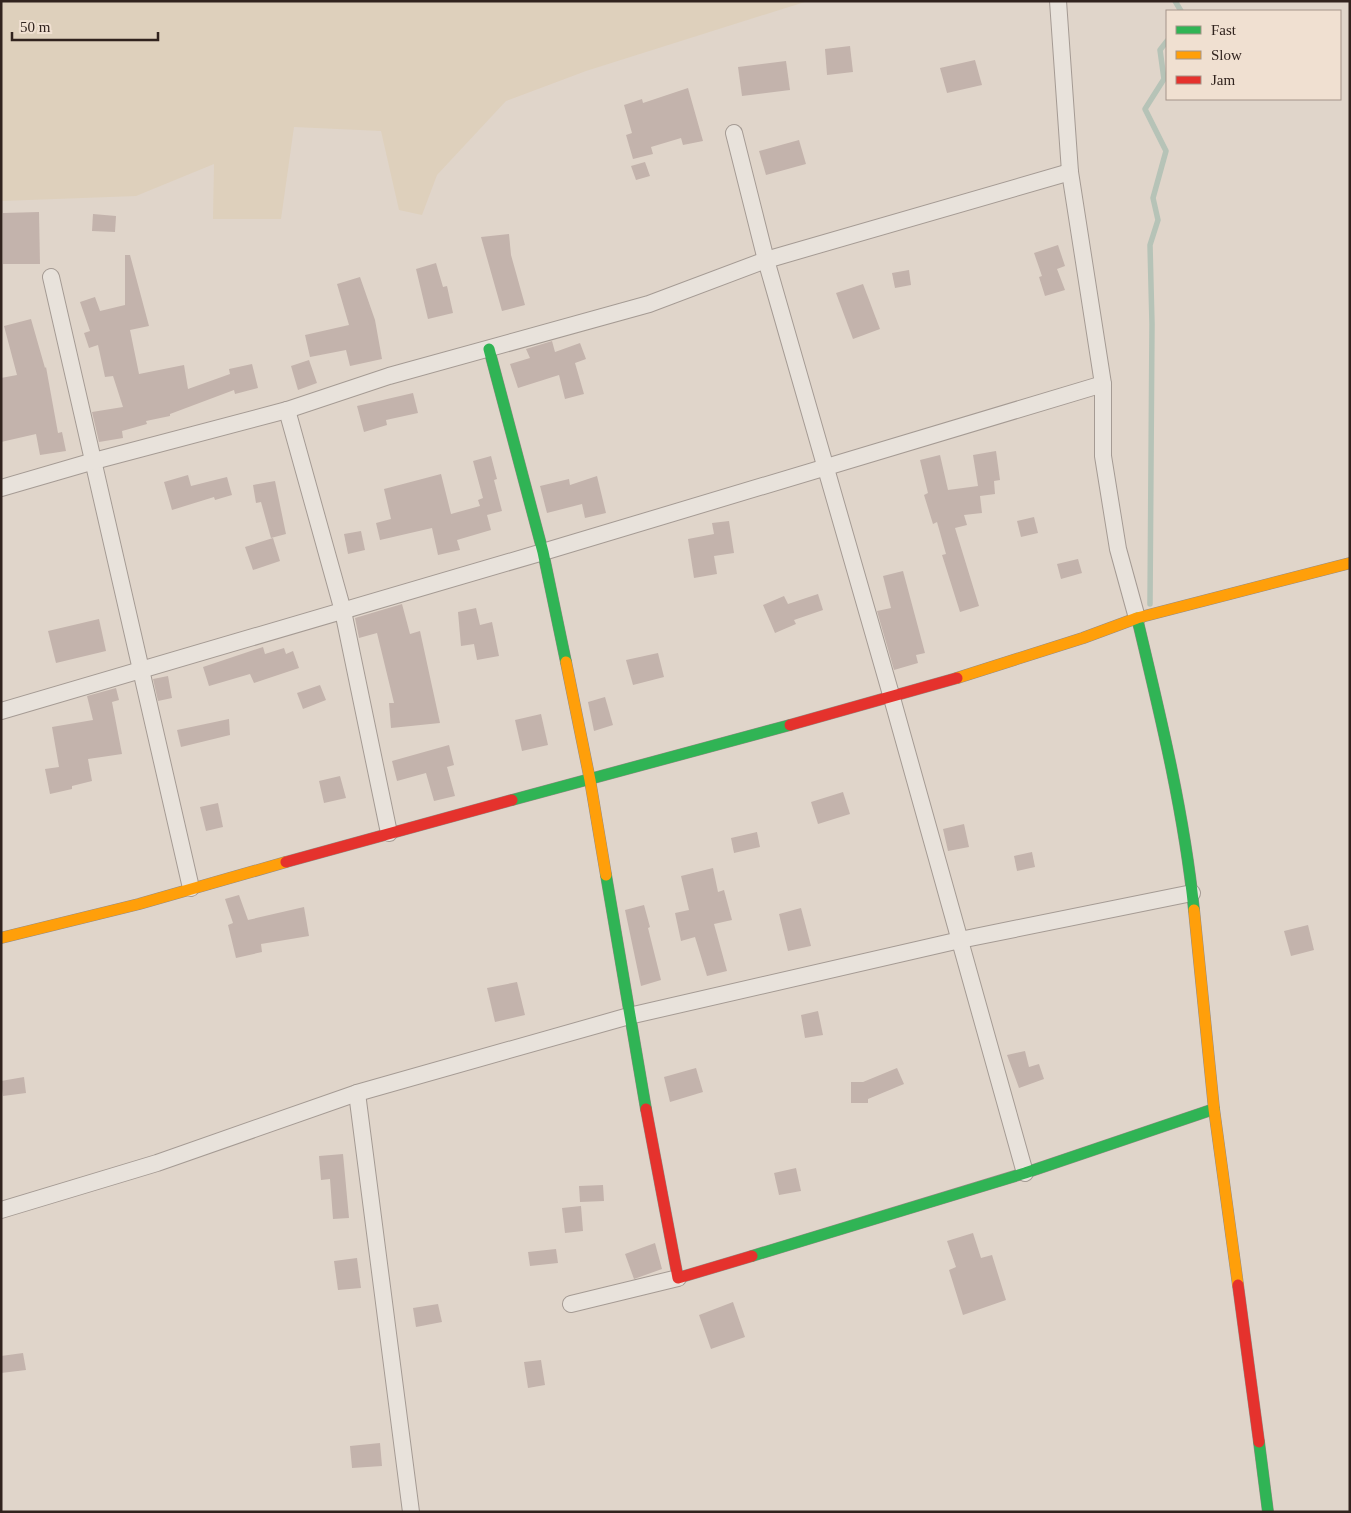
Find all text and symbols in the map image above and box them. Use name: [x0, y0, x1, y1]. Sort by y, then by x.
scale bar: [12, 10, 159, 42]
legend: [1166, 10, 1341, 100]
text: 50 m: [20, 19, 51, 35]
text: Fast: [1211, 22, 1237, 38]
text: Slow: [1211, 47, 1242, 63]
text: Jam: [1211, 72, 1235, 88]

